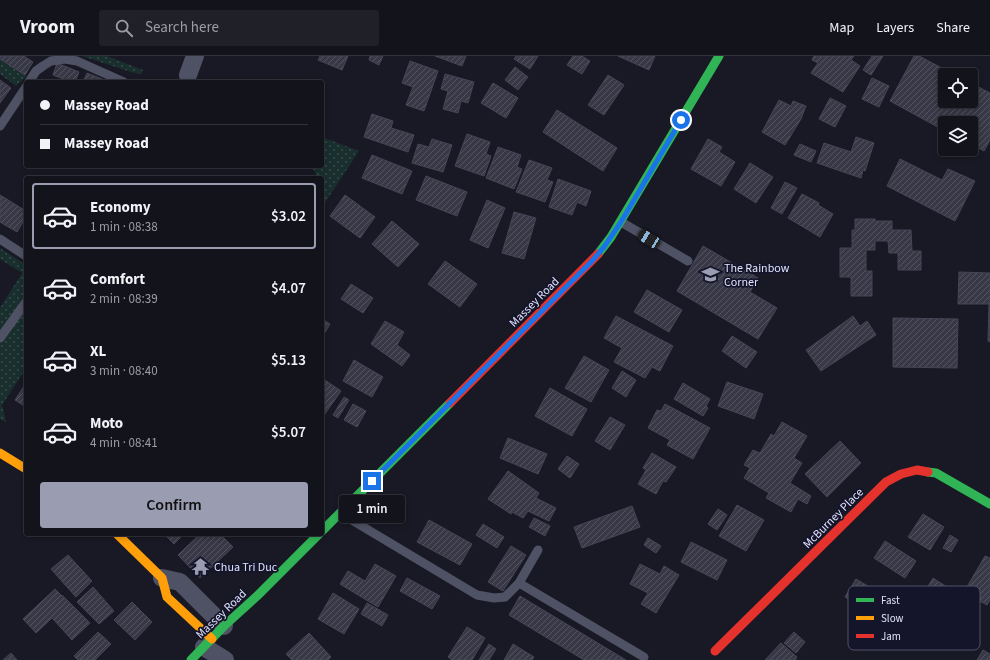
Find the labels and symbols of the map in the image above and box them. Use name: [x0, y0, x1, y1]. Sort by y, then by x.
route start: [672, 111, 690, 129]
car: [636, 228, 662, 250]
place label: The Rainbow Corner: [724, 260, 790, 291]
school or university icon: The Rainbow Corner: [701, 265, 721, 285]
street label: Massey Road: [506, 274, 563, 331]
route end: [363, 472, 381, 490]
street label: McBurney Place: [799, 484, 868, 553]
callout: 1 min: [339, 495, 405, 523]
temple icon: Chua Tri Duc: [191, 557, 211, 577]
place label: Chua Tri Duc: [214, 559, 278, 576]
street label: Massey Road: [192, 586, 250, 643]
legend: [848, 586, 980, 650]
text: Fast: [881, 593, 900, 608]
text: Slow: [881, 611, 904, 626]
text: Jam: [881, 629, 901, 644]

